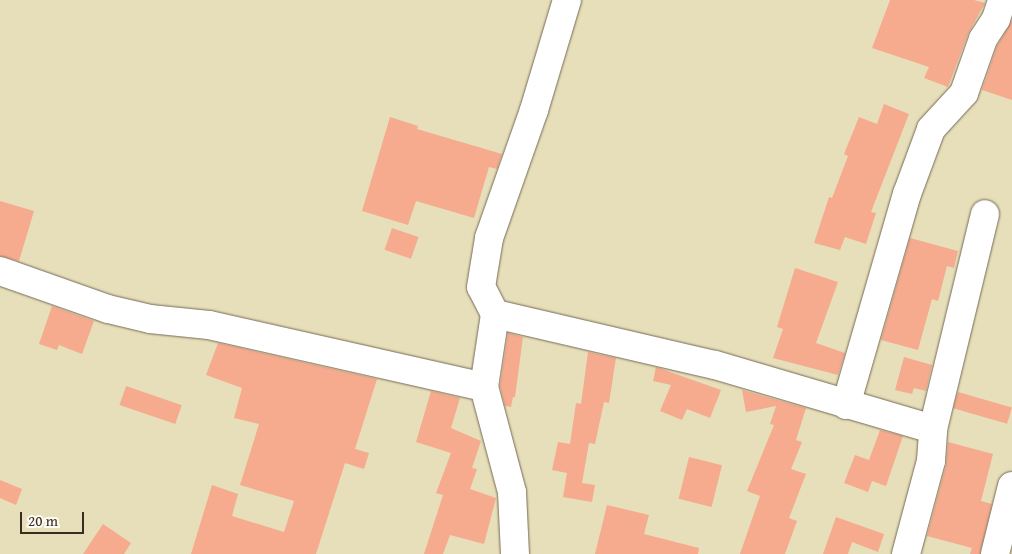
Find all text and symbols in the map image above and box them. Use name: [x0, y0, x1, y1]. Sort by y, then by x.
scale bar: [22, 502, 86, 534]
text: 20 m: [28, 510, 58, 531]

